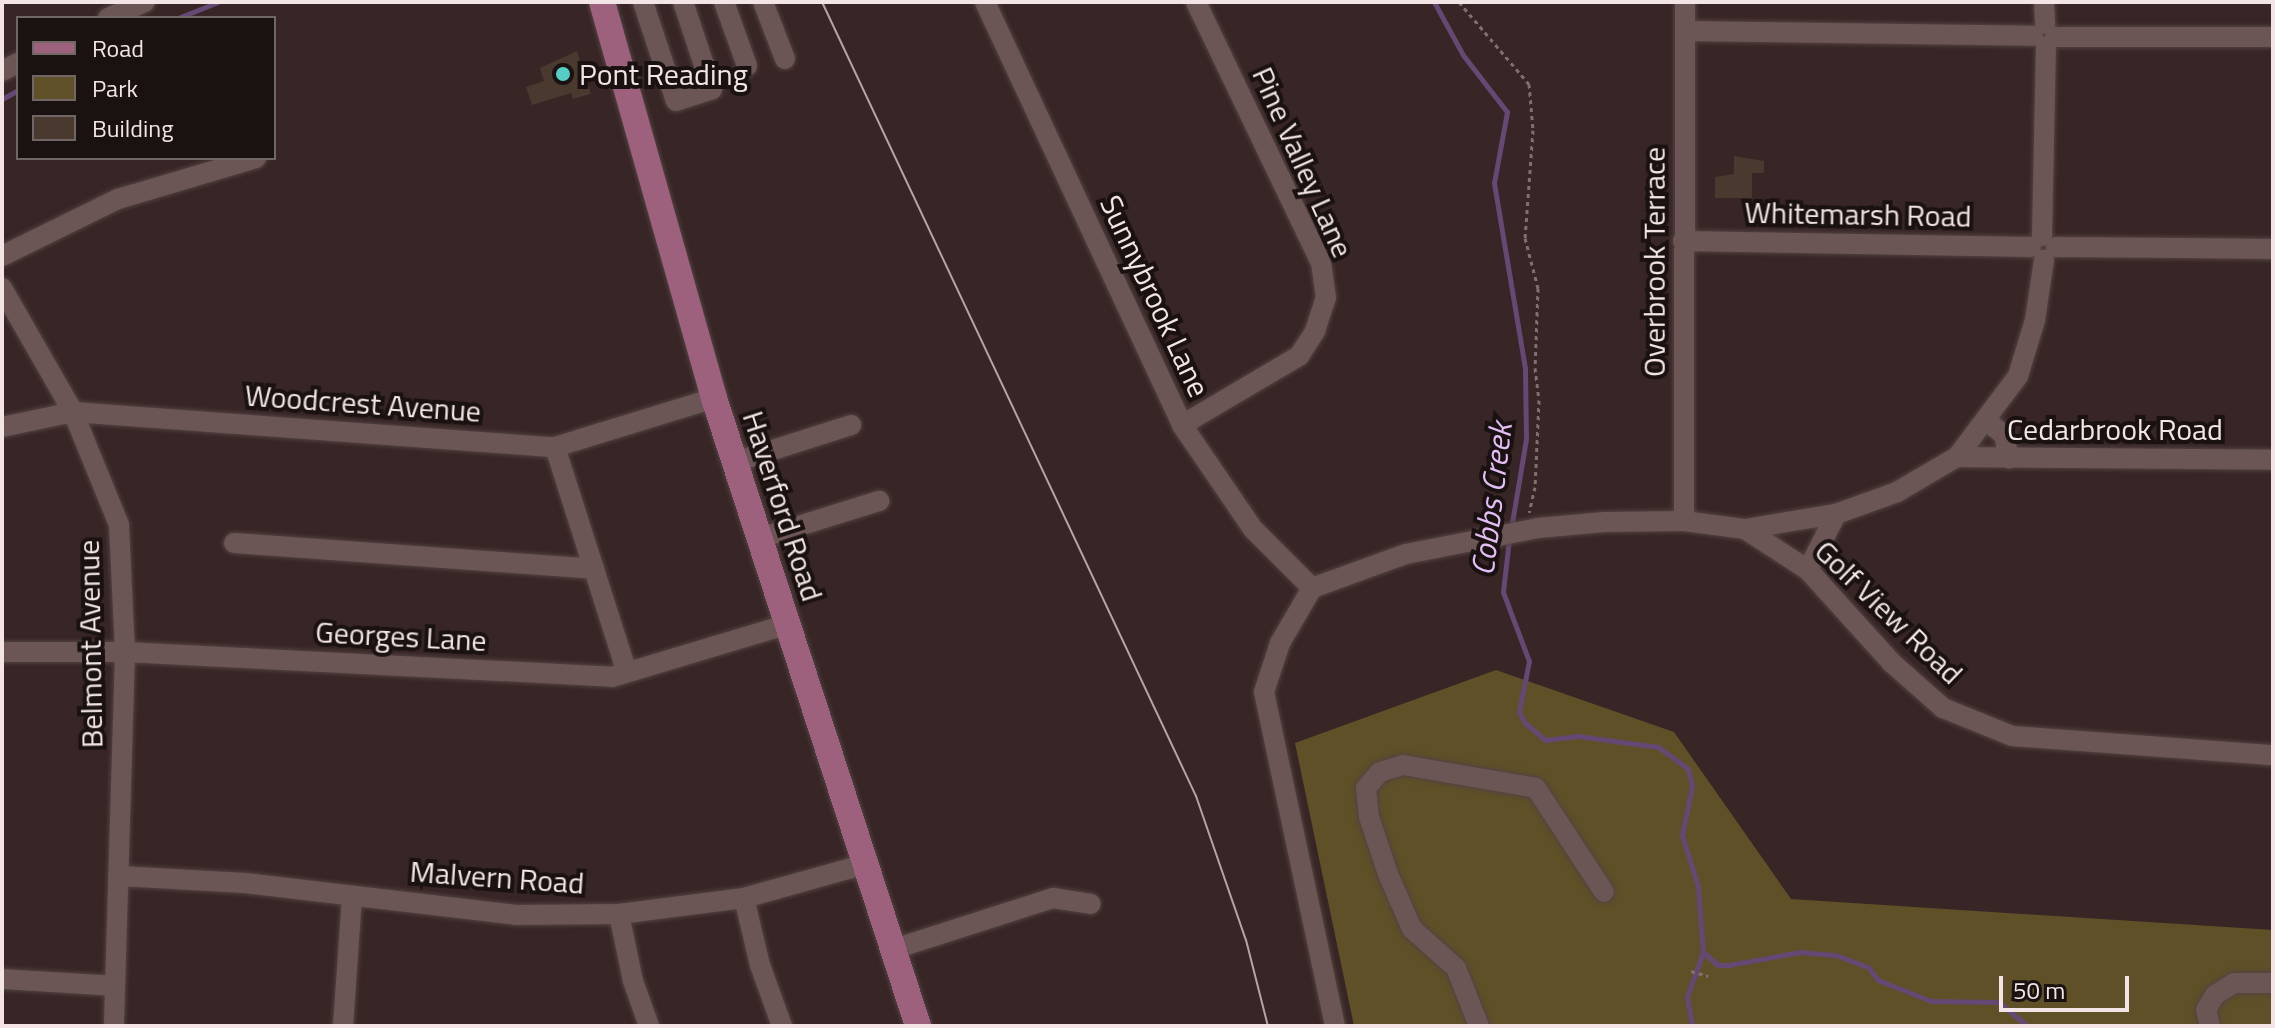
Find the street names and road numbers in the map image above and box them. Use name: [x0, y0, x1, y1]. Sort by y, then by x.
street label: Pine Valley Lane: [1245, 61, 1361, 263]
street label: Overbrook Terrace: [1636, 147, 1672, 377]
street label: Sunnybrook Lane: [1093, 190, 1217, 402]
street label: Whitemarsh Road: [1744, 194, 1972, 234]
street label: Woodcrest Avenue: [244, 377, 482, 429]
street label: Haverford Road: [735, 406, 831, 606]
street label: Cedarbrook Road: [2007, 411, 2223, 447]
street label: Golf View Road: [1808, 533, 1970, 691]
street label: Belmont Avenue: [70, 539, 110, 749]
street label: Georges Lane: [314, 614, 488, 658]
street label: Malvern Road: [409, 853, 585, 901]

